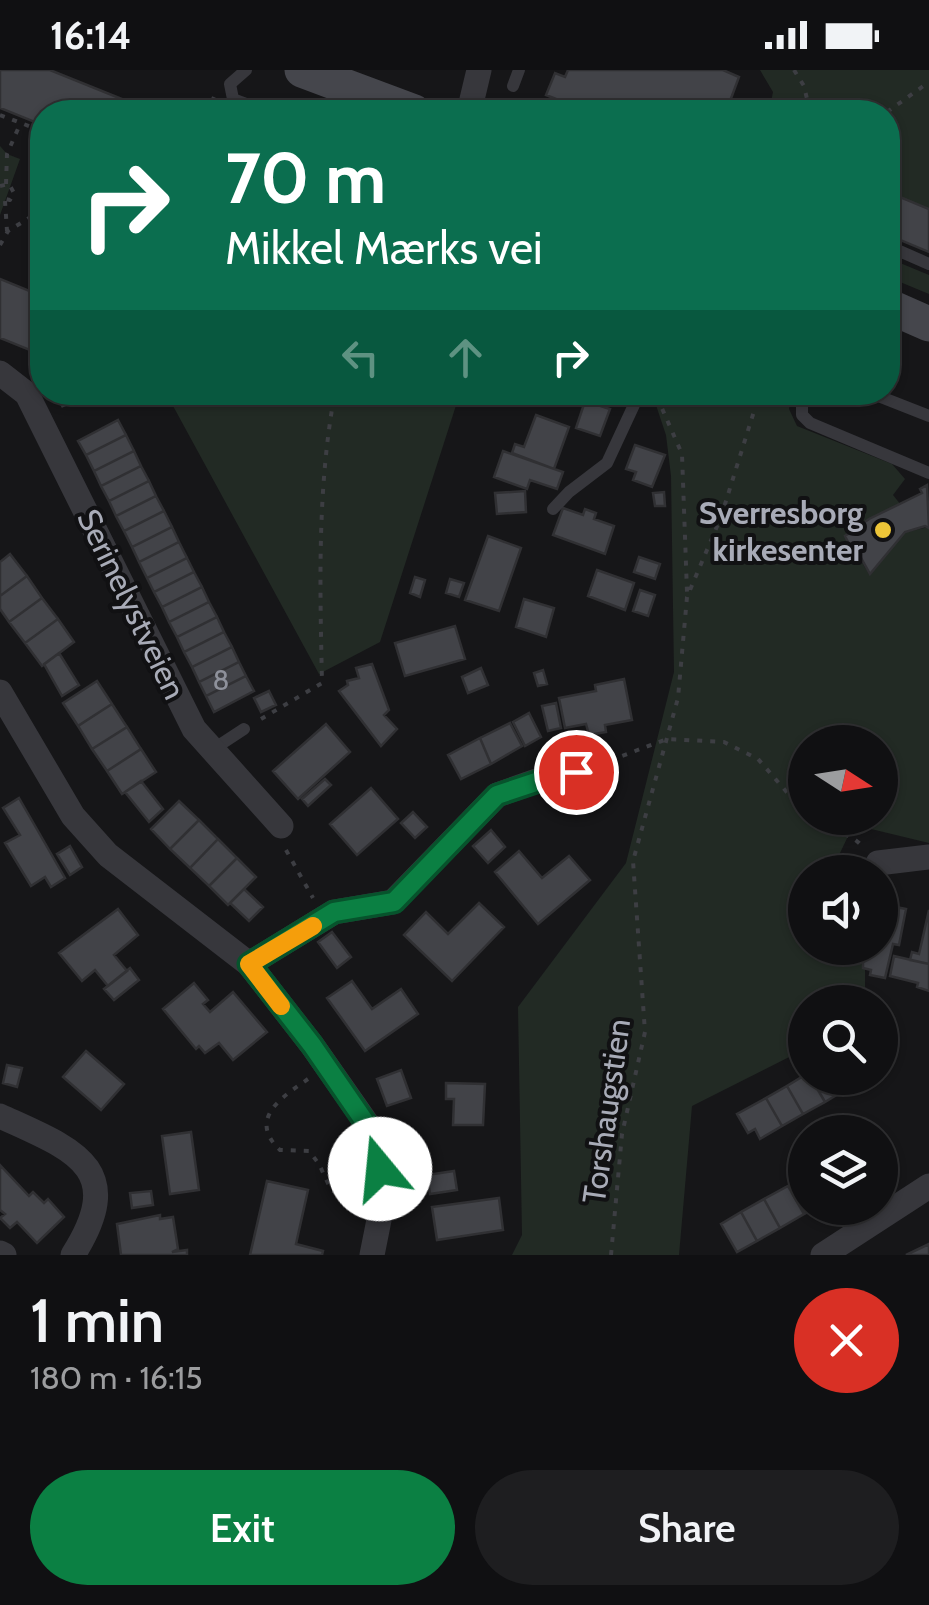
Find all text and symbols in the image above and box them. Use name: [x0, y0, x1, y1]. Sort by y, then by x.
text: 16:14: [50, 12, 131, 59]
text: 70 m: [225, 135, 386, 221]
icon: right: [60, 140, 190, 270]
text: Mikkel Mærks vei: [225, 221, 543, 275]
icon: left: [333, 330, 388, 385]
icon: ahead: [438, 330, 493, 385]
icon: right: [543, 330, 598, 385]
place label: Sverresborg kirkesenter: [699, 493, 863, 569]
street label: Serinelystveien: [69, 503, 195, 705]
marker: Sverresborg kirkesenter: [872, 519, 894, 541]
house number: 8: [213, 663, 229, 697]
north arrow: [788, 725, 898, 835]
map controls: [788, 725, 898, 1225]
pin: [534, 730, 619, 815]
icon: arrive: [549, 745, 604, 800]
button: sound: [788, 855, 898, 965]
button: search: [788, 985, 898, 1095]
street label: Torshaugstien: [574, 1016, 638, 1206]
button: layers: [788, 1115, 898, 1225]
position arrow: [328, 1117, 432, 1221]
text: 1 min: [30, 1284, 164, 1357]
button: close: [794, 1288, 899, 1393]
text: 180 m · 16:15: [30, 1358, 202, 1397]
button: Exit: [30, 1470, 455, 1585]
button: Share: [475, 1470, 899, 1585]

